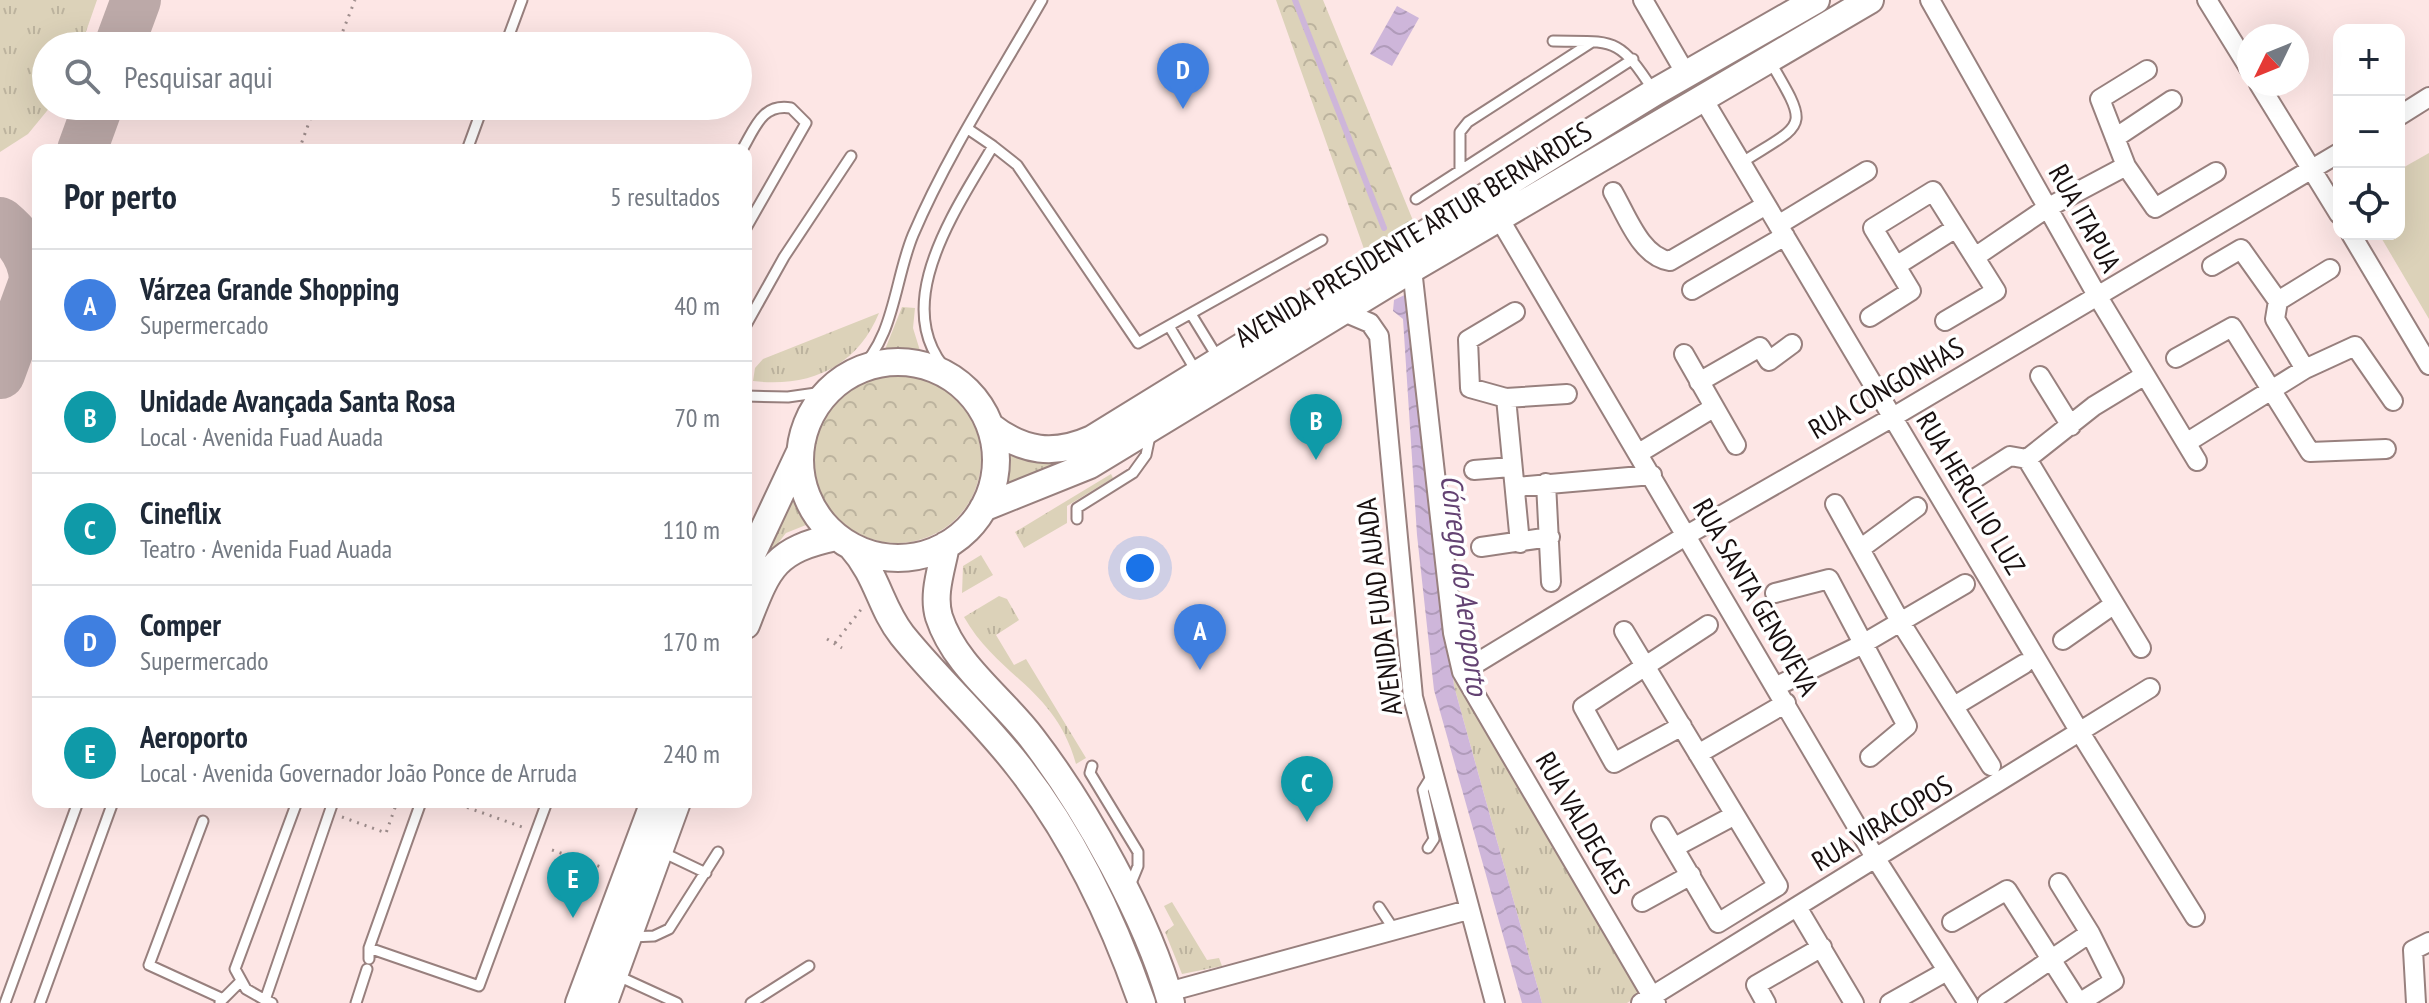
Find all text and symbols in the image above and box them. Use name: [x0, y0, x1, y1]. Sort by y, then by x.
north arrow: [2237, 24, 2309, 96]
map controls: [2333, 24, 2405, 240]
button: +: [2333, 24, 2405, 96]
search box: [32, 32, 752, 120]
pin: D: [1157, 43, 1209, 109]
icon: search: [60, 54, 104, 98]
text: Pesquisar aqui: [124, 57, 273, 96]
button: −: [2333, 96, 2405, 168]
street label: AVENIDA PRESIDENTE ARTUR BERNARDES: [1227, 112, 1598, 355]
street label: RUA ITAPUA: [2041, 157, 2130, 279]
button: locate: [2333, 168, 2405, 240]
text: Por perto: [64, 174, 177, 218]
text: 5 resultados: [610, 180, 720, 213]
text: Várzea Grande Shopping: [140, 269, 399, 308]
text: A: [83, 289, 97, 322]
text: 40 m: [674, 289, 720, 322]
text: Supermercado: [140, 308, 269, 341]
street label: RUA CONGONHAS: [1801, 328, 1970, 447]
text: Unidade Avançada Santa Rosa: [140, 381, 455, 420]
pin: B: [1290, 394, 1342, 460]
text: B: [84, 401, 96, 434]
text: 70 m: [674, 401, 720, 434]
street label: RUA HERCILIO LUZ: [1908, 405, 2034, 581]
text: Local · Avenida Fuad Auada: [140, 420, 383, 453]
water label: Córrego do Aeroporto: [1433, 472, 1499, 699]
street label: RUA SANTA GENOVEVA: [1685, 492, 1828, 703]
text: Cineflix: [140, 493, 221, 532]
street label: AVENIDA FUAD AUADA: [1347, 495, 1410, 718]
text: C: [84, 513, 96, 546]
text: 110 m: [662, 513, 720, 546]
text: Teatro · Avenida Fuad Auada: [140, 532, 392, 565]
your location: [1120, 548, 1160, 588]
pin: A: [1174, 604, 1226, 670]
text: Comper: [140, 605, 221, 644]
text: D: [83, 625, 97, 658]
text: 170 m: [662, 625, 720, 658]
text: Supermercado: [140, 644, 269, 677]
text: Aeroporto: [140, 717, 248, 756]
text: E: [84, 737, 96, 770]
text: 240 m: [662, 737, 720, 770]
street label: RUA VALDECAES: [1528, 745, 1639, 901]
text: Local · Avenida Governador João Ponce de Arruda: [140, 756, 577, 789]
pin: C: [1281, 756, 1333, 822]
street label: RUA VIRACOPOS: [1805, 766, 1959, 879]
pin: E: [547, 852, 599, 918]

